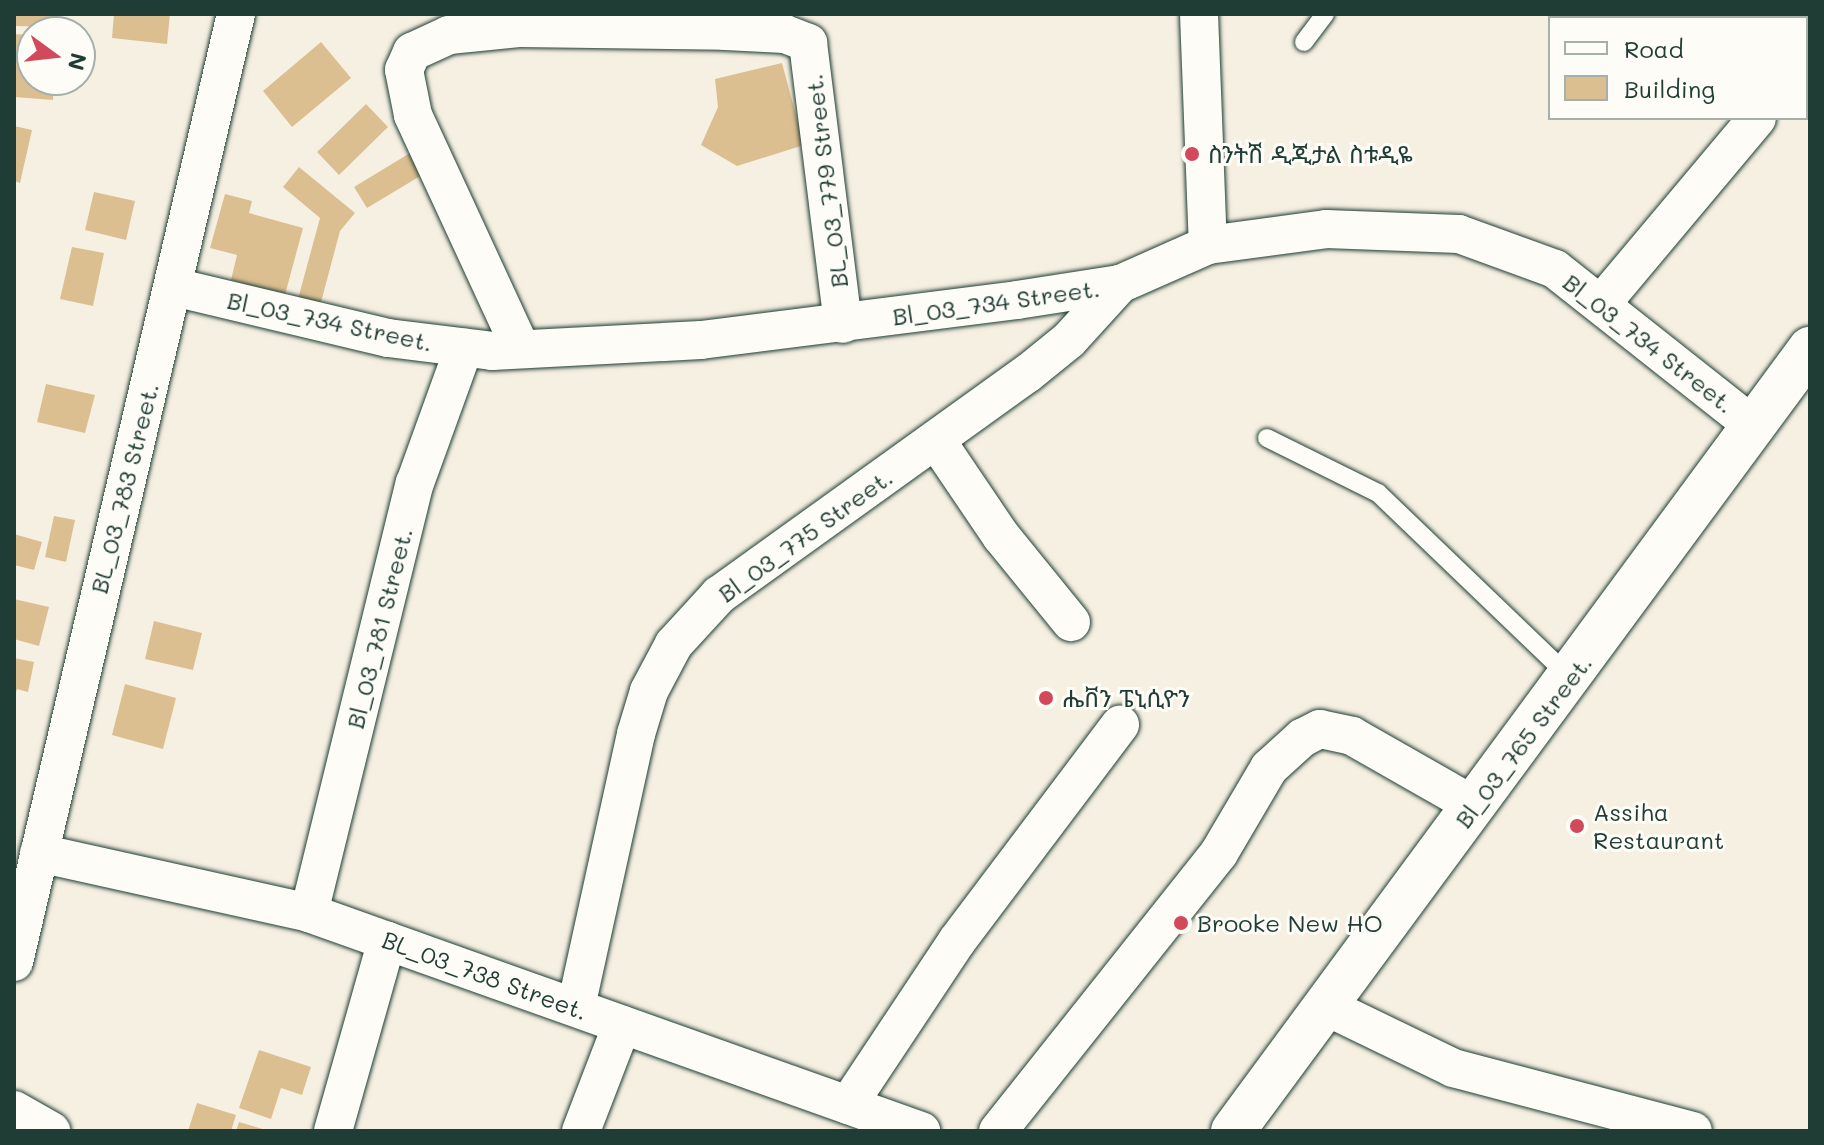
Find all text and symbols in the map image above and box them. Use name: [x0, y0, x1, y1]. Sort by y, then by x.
north arrow: [16, 16, 96, 96]
legend: [1548, 16, 1808, 120]
text: Road: [1624, 33, 1684, 64]
text: N: [62, 50, 94, 74]
street label: BL_03_779 Street.: [799, 73, 853, 289]
text: Building: [1624, 73, 1715, 104]
place label: ስንትሽ ዲጂታል ስቱዲዬ: [1208, 140, 1413, 168]
marker: ስንትሽ ዲጂታል ስቱዲዬ: [1183, 145, 1201, 163]
street label: Bl_03_734 Street.: [1558, 267, 1740, 419]
street label: Bl_03_734 Street.: [890, 273, 1102, 331]
street label: Bl_03_734 Street.: [225, 285, 435, 357]
street label: BL_03_783 Street.: [84, 380, 164, 596]
street label: Bl_03_775 Street.: [712, 462, 898, 608]
street label: Bl_03_781 Street.: [340, 524, 418, 732]
street label: Bl_03_765 Street.: [1448, 649, 1598, 833]
place label: ሔቨን ፔኒሲዮን: [1062, 684, 1190, 712]
marker: ሔቨን ፔኒሲዮን: [1037, 689, 1055, 707]
place label: Assiha Restaurant: [1593, 798, 1724, 854]
marker: Assiha Restaurant: [1568, 817, 1586, 835]
place label: Brooke New HO: [1197, 909, 1383, 937]
marker: Brooke New HO: [1172, 914, 1190, 932]
street label: BL_03_738 Street.: [379, 925, 591, 1025]

